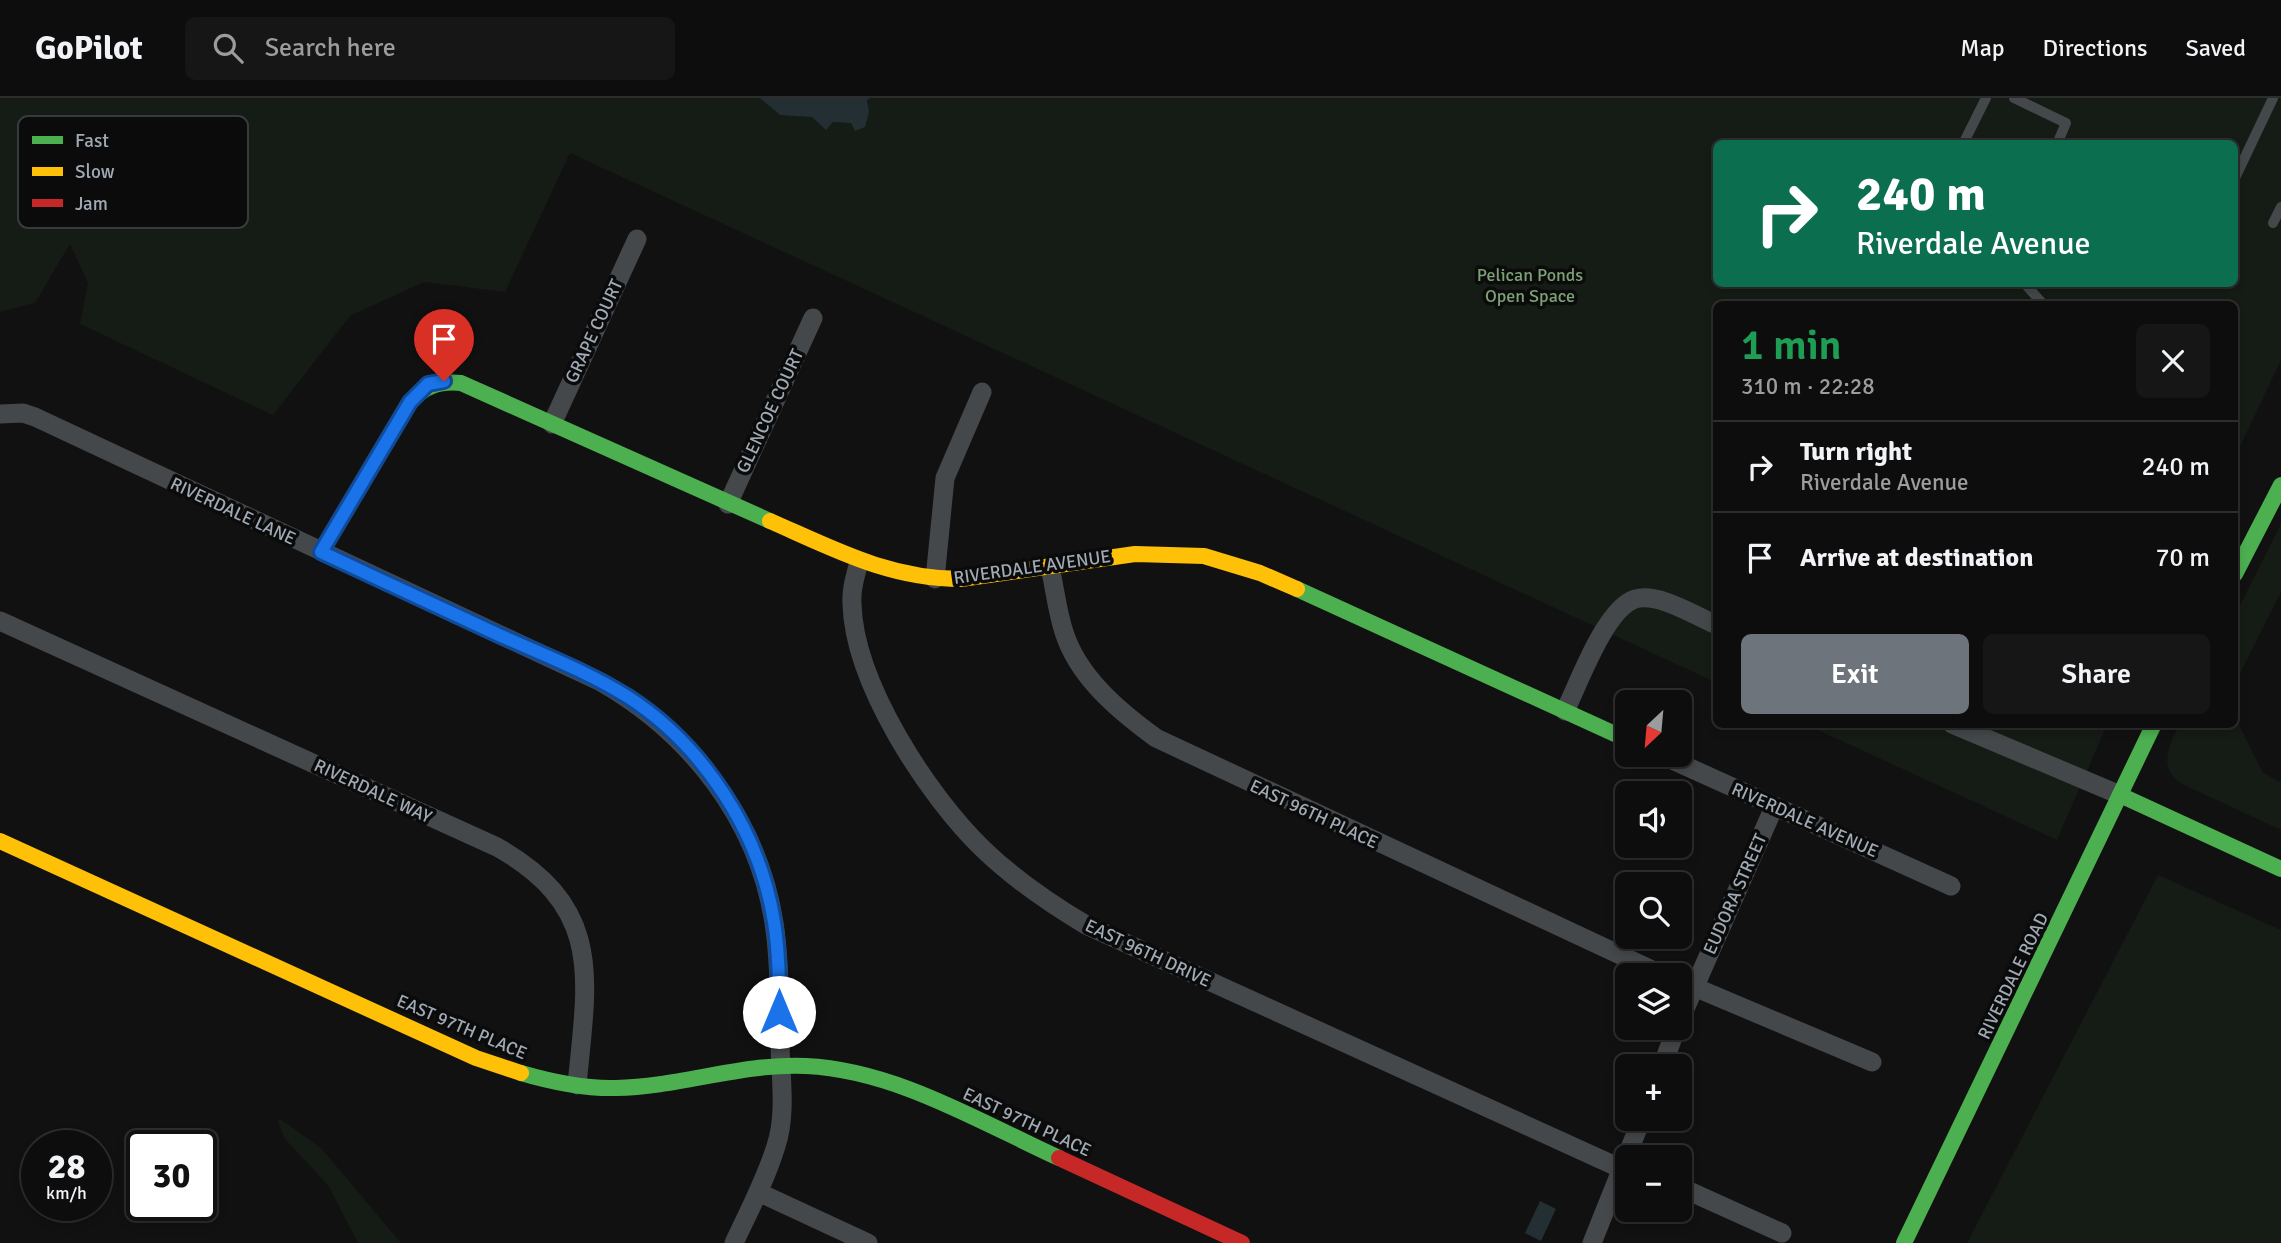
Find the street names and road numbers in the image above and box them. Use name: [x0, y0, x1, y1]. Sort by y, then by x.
street label: GRAPE COURT: [560, 276, 628, 386]
street label: GLENCOE COURT: [732, 346, 808, 476]
street label: RIVERDALE LANE: [167, 472, 299, 550]
street label: RIVERDALE AVENUE: [952, 545, 1112, 589]
street label: RIVERDALE WAY: [311, 754, 435, 828]
street label: EAST 96TH PLACE: [1246, 775, 1382, 853]
street label: RIVERDALE AVENUE: [1728, 778, 1882, 862]
street label: EUDORA STREET: [1699, 830, 1772, 958]
street label: RIVERDALE ROAD: [1973, 909, 2053, 1043]
street label: EAST 96TH DRIVE: [1082, 914, 1214, 992]
street label: EAST 97TH PLACE: [394, 990, 530, 1064]
street label: EAST 97TH PLACE: [959, 1083, 1095, 1161]

